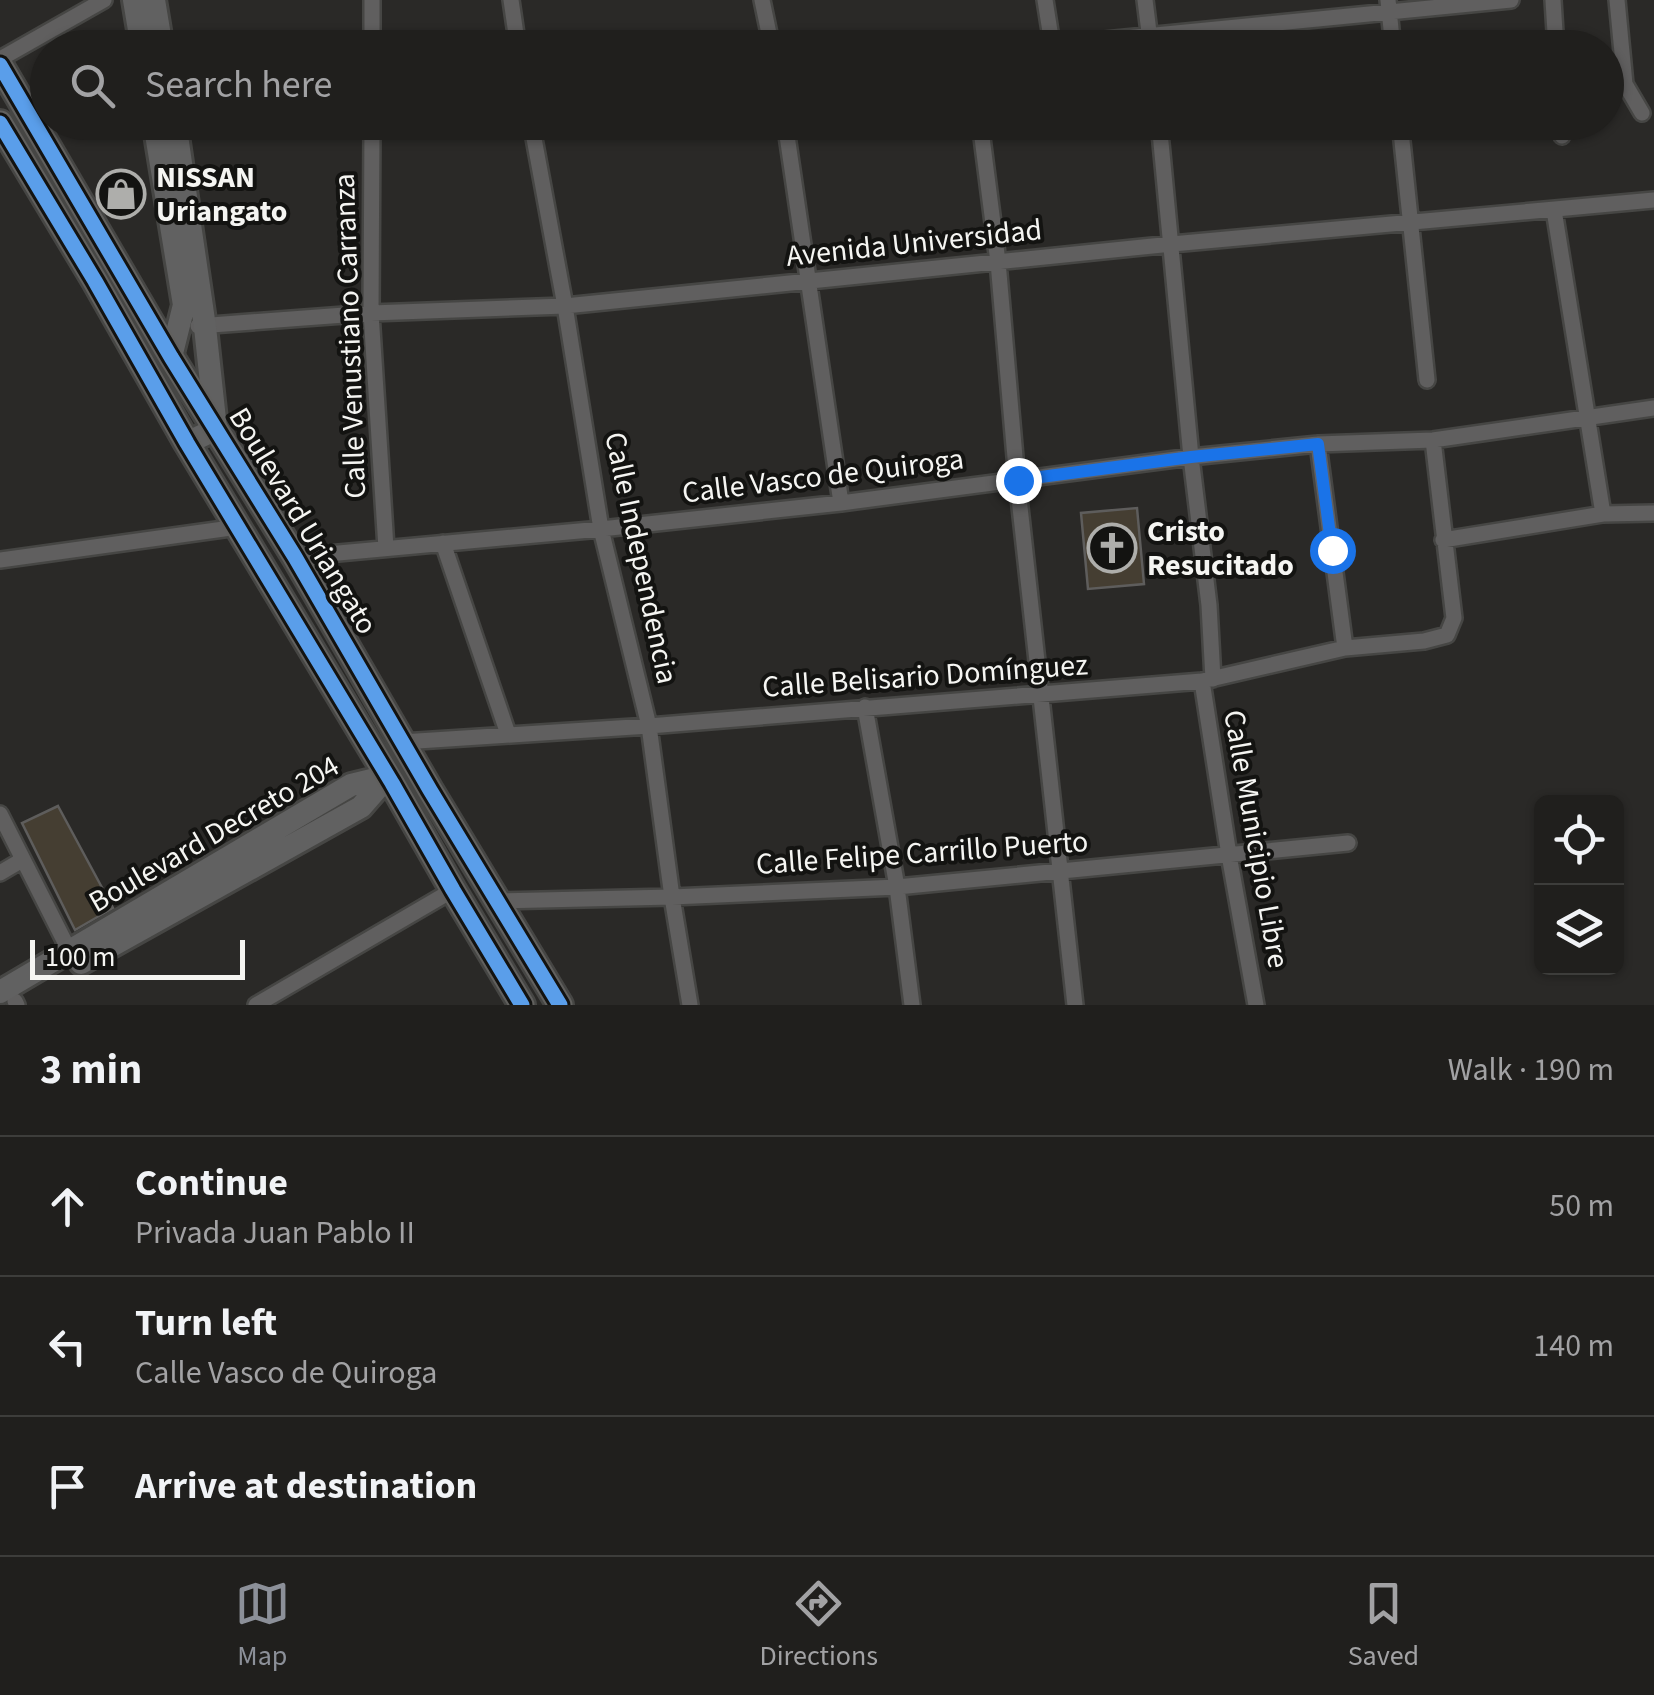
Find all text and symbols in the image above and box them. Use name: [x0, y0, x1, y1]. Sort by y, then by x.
search box: [30, 30, 1624, 140]
icon: search: [65, 58, 120, 113]
text: Search here: [145, 58, 332, 112]
place label: NISSAN Uriangato: [156, 156, 287, 233]
shop icon: NISSAN Uriangato: [95, 168, 147, 220]
street label: Calle Venustiano Carranza: [323, 173, 377, 499]
street label: Avenida Universidad: [784, 208, 1044, 278]
street label: Boulevard Uriangato: [218, 399, 388, 643]
street label: Calle Independencia: [593, 428, 689, 688]
street label: Calle Vasco de Quiroga: [680, 437, 966, 515]
route end: [996, 458, 1042, 504]
place label: Cristo Resucitado: [1147, 510, 1294, 587]
church icon: Cristo Resucitado: [1086, 522, 1138, 574]
route start: [1310, 528, 1356, 574]
street label: Calle Belisario Domínguez: [761, 643, 1089, 709]
street label: Calle Municipio Libre: [1212, 707, 1300, 971]
street label: Boulevard Decreto 204: [81, 745, 347, 923]
map controls: [1534, 795, 1624, 975]
button: locate: [1534, 795, 1624, 885]
street label: Calle Felipe Carrillo Puerto: [754, 820, 1090, 886]
button: layers: [1534, 885, 1624, 975]
scale bar: [30, 935, 245, 980]
text: 100 m: [45, 937, 116, 977]
text: 3 min: [40, 1040, 142, 1100]
text: Walk · 190 m: [1448, 1047, 1614, 1093]
text: Continue: [135, 1156, 288, 1210]
icon: ahead: [40, 1179, 95, 1234]
text: 50 m: [1549, 1183, 1614, 1229]
text: Privada Juan Pablo II: [135, 1210, 415, 1256]
text: Turn left: [135, 1296, 277, 1350]
icon: left: [40, 1319, 95, 1374]
text: 140 m: [1533, 1323, 1614, 1369]
text: Calle Vasco de Quiroga: [135, 1350, 437, 1396]
icon: arrive: [40, 1459, 95, 1514]
text: Arrive at destination: [135, 1459, 477, 1513]
tab: Map: [235, 1576, 290, 1676]
tab: Directions: [760, 1576, 878, 1676]
tab: Saved: [1348, 1576, 1419, 1676]

